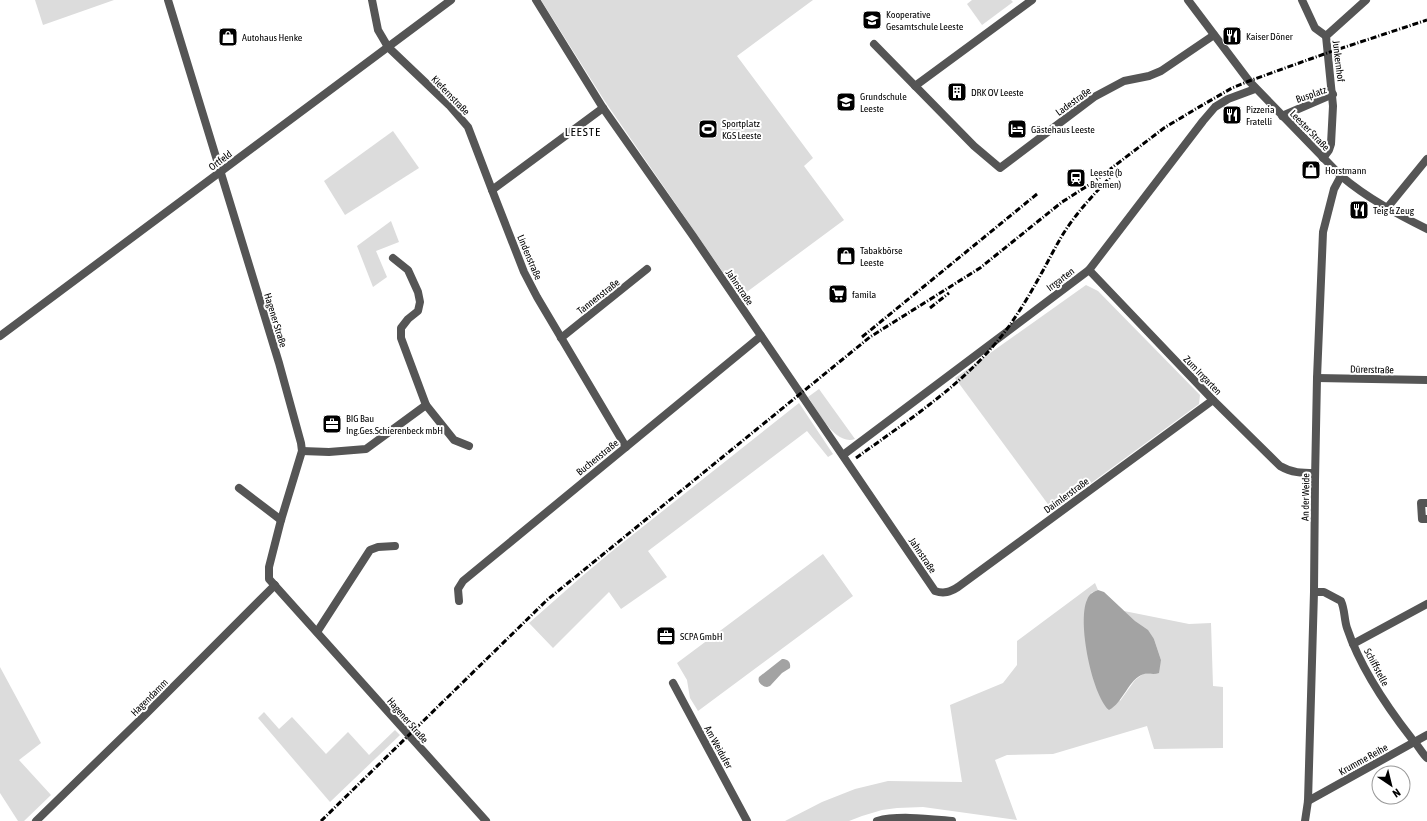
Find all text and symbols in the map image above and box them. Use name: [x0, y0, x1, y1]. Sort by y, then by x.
school or university icon: Kooperative Gesamtschule Leeste: [861, 9, 883, 31]
place label: Kooperative Gesamtschule Leeste: [886, 9, 964, 32]
restaurant icon: Kaiser Döner: [1221, 25, 1243, 47]
shop icon: Autohaus Henke: [217, 26, 239, 48]
place label: Kaiser Döner: [1246, 31, 1294, 42]
place label: Autohaus Henke: [242, 32, 303, 43]
street label: Junkernhof: [1331, 40, 1347, 83]
street label: Kiefernstraße: [429, 74, 472, 117]
building icon: DRK OV Leeste: [946, 81, 968, 103]
street label: Busplatz: [1294, 84, 1328, 105]
street label: Ladestraße: [1054, 85, 1093, 118]
place label: DRK OV Leeste: [971, 87, 1024, 98]
school or university icon: Grundschule Leeste: [835, 91, 857, 113]
place label: Grundschule Leeste: [860, 91, 907, 114]
restaurant icon: Pizzeria Fratelli: [1221, 104, 1243, 126]
place label: Pizzeria Fratelli: [1246, 104, 1275, 127]
street label: Leester Straße: [1288, 108, 1332, 153]
sports icon: Sportplatz KGS Leeste: [697, 118, 719, 140]
place label: Sportplatz KGS Leeste: [722, 118, 762, 141]
hotel icon: Gästehaus Leeste: [1006, 118, 1028, 140]
place label: Gästehaus Leeste: [1031, 124, 1095, 135]
district label: LEESTE: [565, 125, 601, 139]
street label: Ortfeld: [207, 148, 234, 173]
shop icon: Horstmann: [1300, 159, 1322, 181]
place label: Horstmann: [1325, 165, 1367, 176]
station icon: Leeste (b Bremen): [1065, 167, 1087, 189]
place label: Leeste (b Bremen): [1090, 167, 1123, 190]
restaurant icon: Teig & Zeug: [1348, 199, 1370, 221]
place label: Teig & Zeug: [1373, 205, 1415, 216]
street label: Lindenstraße: [515, 233, 544, 282]
shop icon: Tabakbörse Leeste: [835, 245, 857, 267]
place label: Tabakbörse Leeste: [860, 245, 903, 268]
street label: Irrgarten: [1044, 265, 1076, 293]
street label: Jahnstraße: [724, 267, 756, 308]
street label: Tannenstraße: [575, 276, 622, 316]
supermarket icon: famila: [827, 283, 849, 305]
place label: famila: [852, 289, 877, 300]
street label: Hagener Straße: [262, 292, 289, 349]
street label: Zum Irrgarten: [1181, 354, 1224, 397]
street label: Dürerstraße: [1350, 364, 1395, 375]
office icon: BIG Bau Ing.Ges.Schierenbeck mbH: [321, 413, 343, 435]
place label: BIG Bau Ing.Ges.Schierenbeck mbH: [346, 413, 443, 436]
street label: Buchenstraße: [574, 437, 621, 478]
street label: An der Weide: [1300, 473, 1311, 521]
street label: Daimlerstraße: [1042, 475, 1091, 515]
street label: Jahnstraße: [907, 535, 939, 576]
office icon: SCPA GmbH: [655, 625, 677, 647]
place label: SCPA GmbH: [680, 631, 723, 642]
street label: Schiffstelle: [1362, 647, 1391, 688]
street label: Hagendamm: [129, 677, 170, 718]
street label: Hagener Straße: [385, 695, 431, 746]
street label: Am Weidufer: [702, 724, 735, 771]
street label: Krumme Reihe: [1337, 741, 1390, 777]
north arrow: [1371, 765, 1411, 805]
text: N: [1391, 786, 1403, 800]

